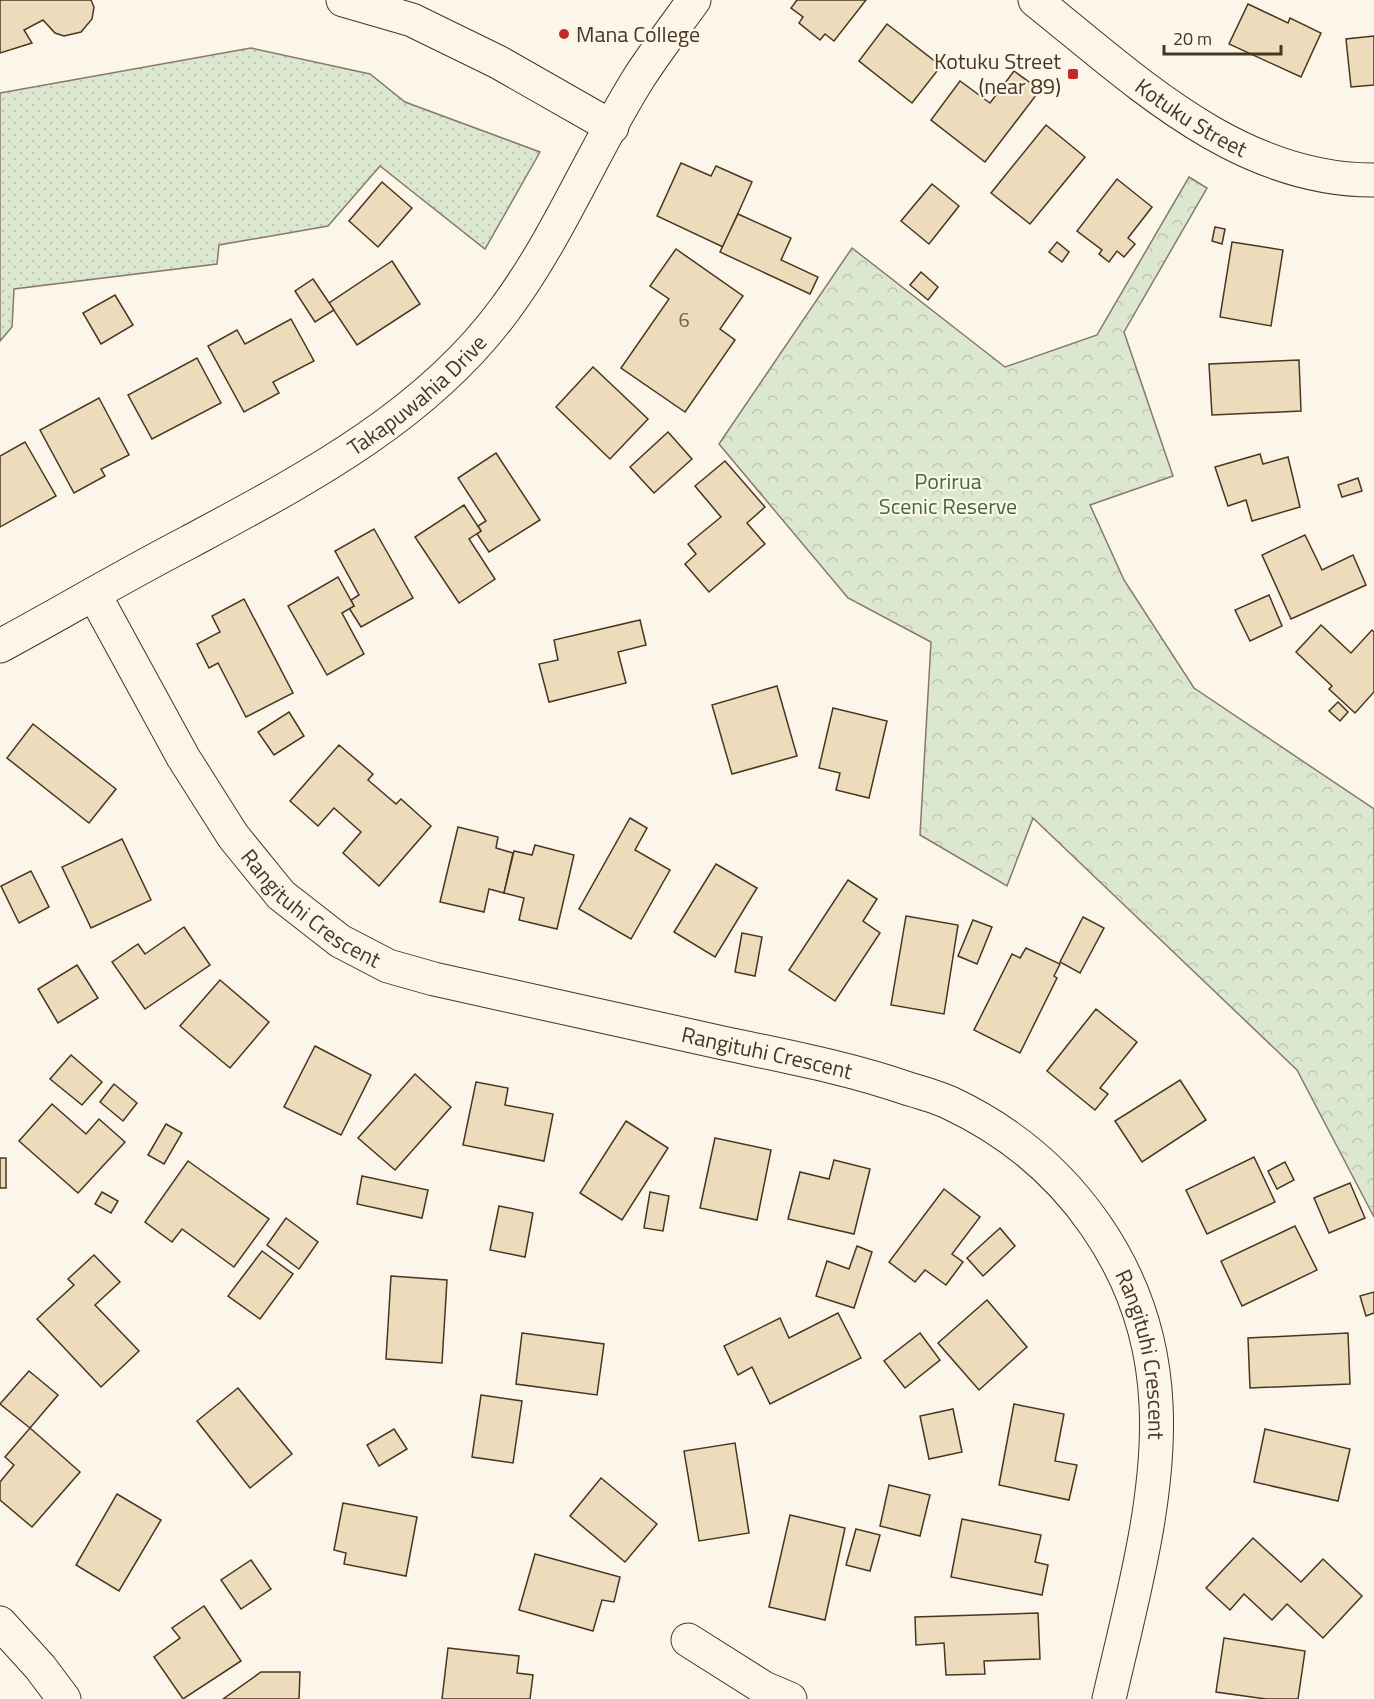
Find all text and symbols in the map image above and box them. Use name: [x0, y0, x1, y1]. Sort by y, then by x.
place label: Mana College: [576, 17, 700, 51]
scale bar: [1164, 18, 1281, 56]
text: 20 m: [1173, 25, 1212, 52]
marker: Mana College: [557, 27, 571, 41]
place label: Kotuku Street (near 89): [934, 44, 1061, 103]
marker: Kotuku Street (near 89): [1066, 67, 1080, 81]
street label: Kotuku Street: [1128, 70, 1253, 166]
house number: 6: [678, 304, 690, 335]
street label: Takapuwahia Drive: [340, 327, 495, 464]
park label: Porirua Scenic Reserve: [879, 464, 1017, 523]
street label: Rangituhi Crescent: [233, 841, 387, 977]
street label: Rangituhi Crescent: [678, 1017, 856, 1088]
street label: Rangituhi Crescent: [1107, 1263, 1174, 1440]

